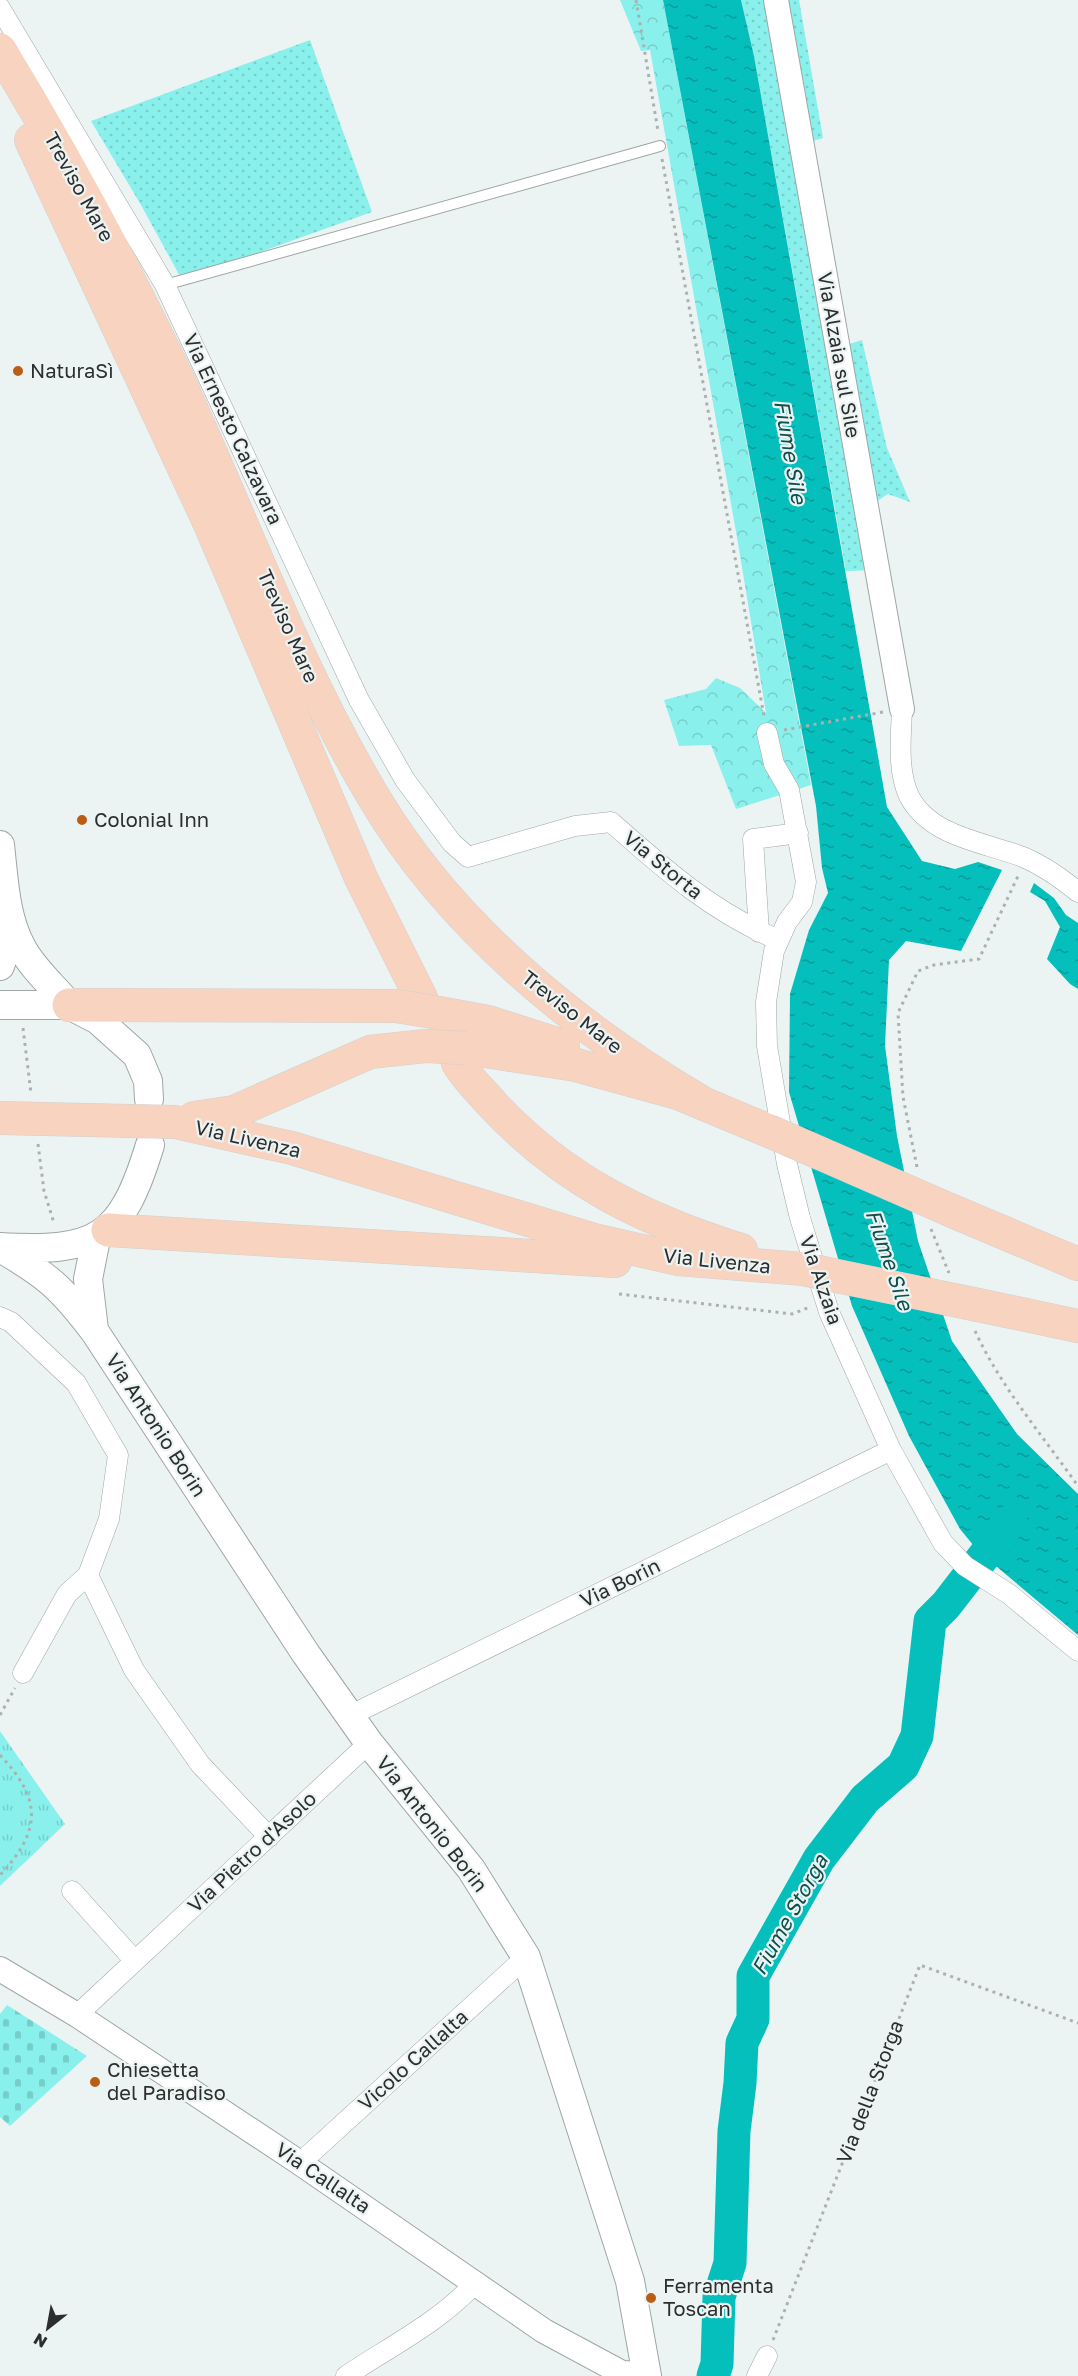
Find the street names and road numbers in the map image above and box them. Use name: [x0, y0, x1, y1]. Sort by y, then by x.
street label: Treviso Mare: [40, 128, 120, 245]
street label: Via Alzaia sul Sile: [814, 270, 866, 440]
street label: Via Ernesto Calzavara: [179, 329, 289, 528]
street label: Treviso Mare: [253, 565, 325, 686]
street label: Via Storta: [619, 825, 708, 903]
street label: Treviso Mare: [517, 964, 628, 1058]
street label: Via Livenza: [193, 1114, 304, 1162]
street label: Via Alzaia: [795, 1232, 848, 1327]
street label: Via Livenza: [662, 1242, 772, 1278]
street label: Via Antonio Borin: [102, 1348, 212, 1501]
street label: Via Borin: [576, 1552, 663, 1612]
street label: Via Antonio Borin: [372, 1751, 493, 1896]
street label: Via Pietro d'Asolo: [182, 1786, 321, 1917]
street label: Vicolo Callalta: [353, 2004, 472, 2115]
street label: Via della Storga: [831, 2017, 907, 2167]
street label: Via Callalta: [272, 2137, 376, 2218]

